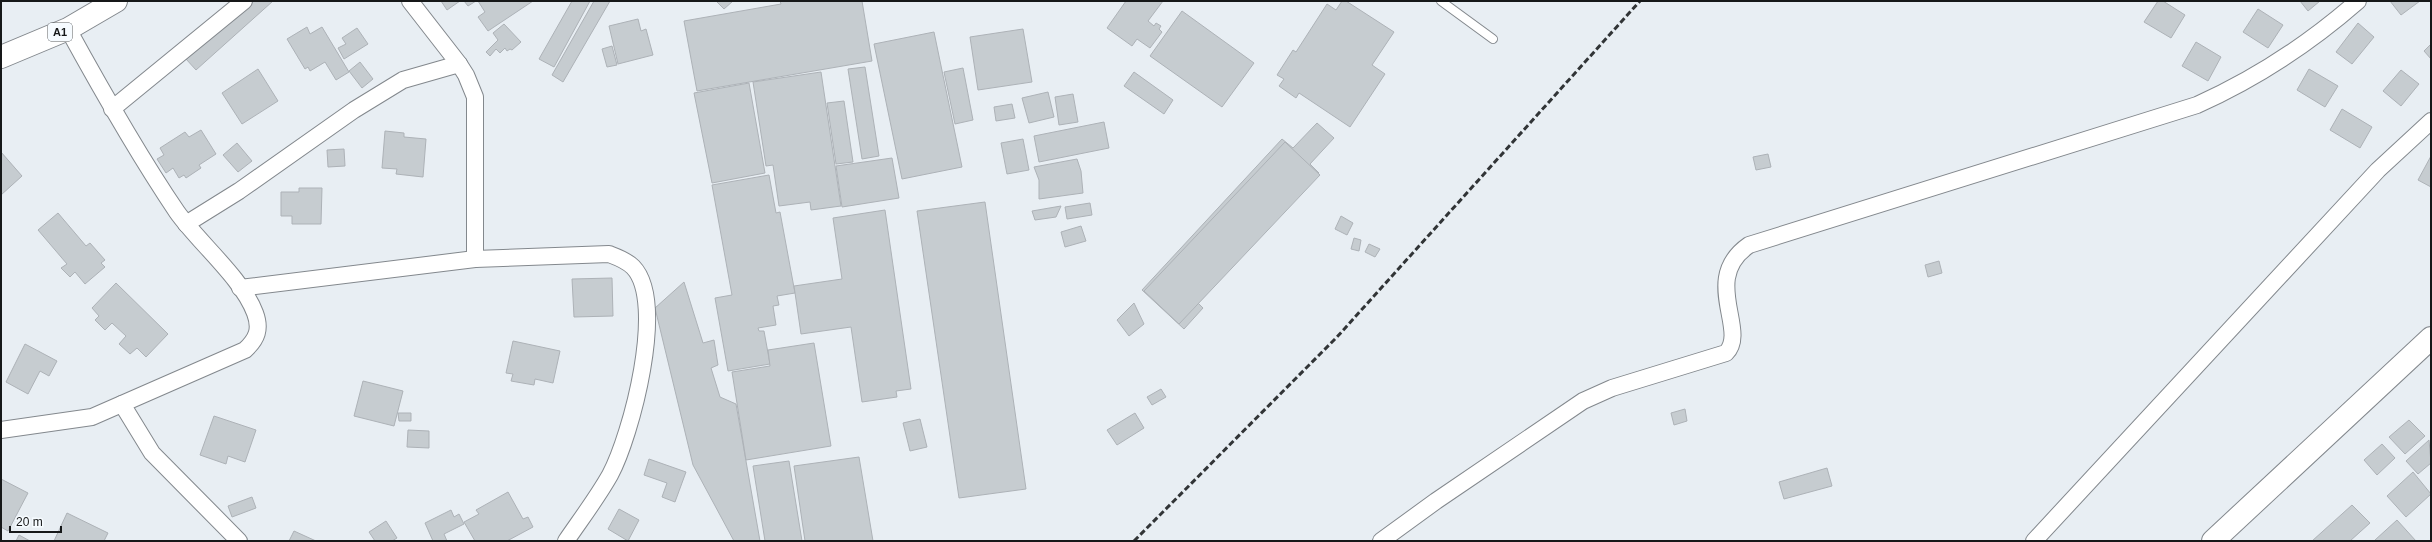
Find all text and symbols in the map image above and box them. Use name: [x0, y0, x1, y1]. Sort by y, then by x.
road number: A1: [48, 23, 72, 41]
scale bar: [10, 508, 61, 534]
text: 20 m: [16, 515, 43, 529]

